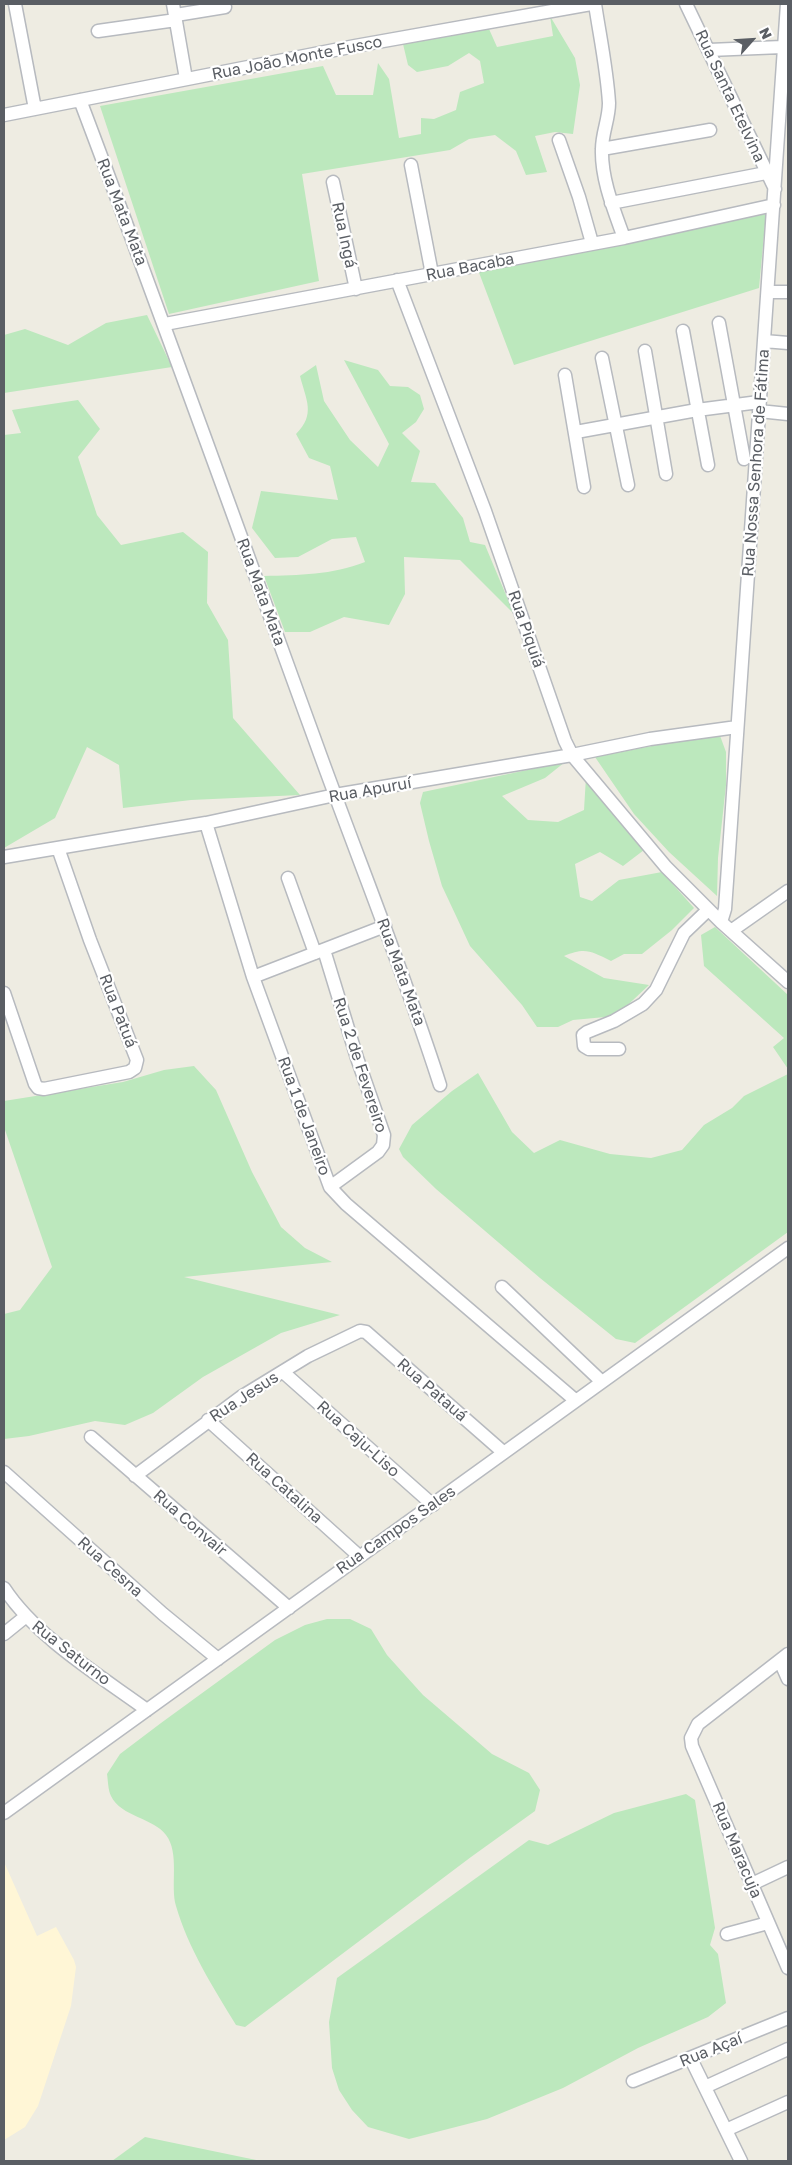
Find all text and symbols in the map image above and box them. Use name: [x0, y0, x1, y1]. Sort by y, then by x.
north arrow: [727, 15, 777, 65]
text: N: [756, 25, 776, 42]
street label: Rua Santa Etelvina: [691, 27, 769, 165]
street label: Rua João Monte Fusco: [210, 32, 384, 84]
street label: Rua Mata Mata: [93, 156, 151, 268]
street label: Rua Ingá: [328, 200, 360, 270]
street label: Rua Bacaba: [424, 249, 516, 285]
street label: Rua Nossa Senhora de Fátima: [738, 349, 774, 577]
street label: Rua Mata Mata: [233, 535, 289, 649]
street label: Rua Piquiá: [504, 588, 548, 670]
street label: Rua Apuruí: [327, 773, 413, 807]
street label: Rua Mata Mata: [373, 915, 429, 1029]
street label: Rua Patuá: [95, 971, 141, 1051]
street label: Rua 2 de Fevereiro: [329, 995, 391, 1135]
street label: Rua 1 de Janeiro: [274, 1054, 334, 1178]
street label: Rua Patauá: [393, 1354, 471, 1426]
street label: Rua Jesus: [206, 1368, 282, 1426]
street label: Rua Caju-Liso: [313, 1397, 403, 1481]
street label: Rua Catalina: [242, 1448, 326, 1528]
street label: Rua Campos Sales: [333, 1482, 459, 1578]
street label: Rua Convair: [149, 1486, 231, 1560]
street label: Rua Cesna: [74, 1533, 146, 1601]
street label: Rua Saturno: [28, 1616, 114, 1690]
street label: Rua Maracuja: [708, 1799, 766, 1901]
street label: Rua Açaí: [677, 2029, 745, 2071]

